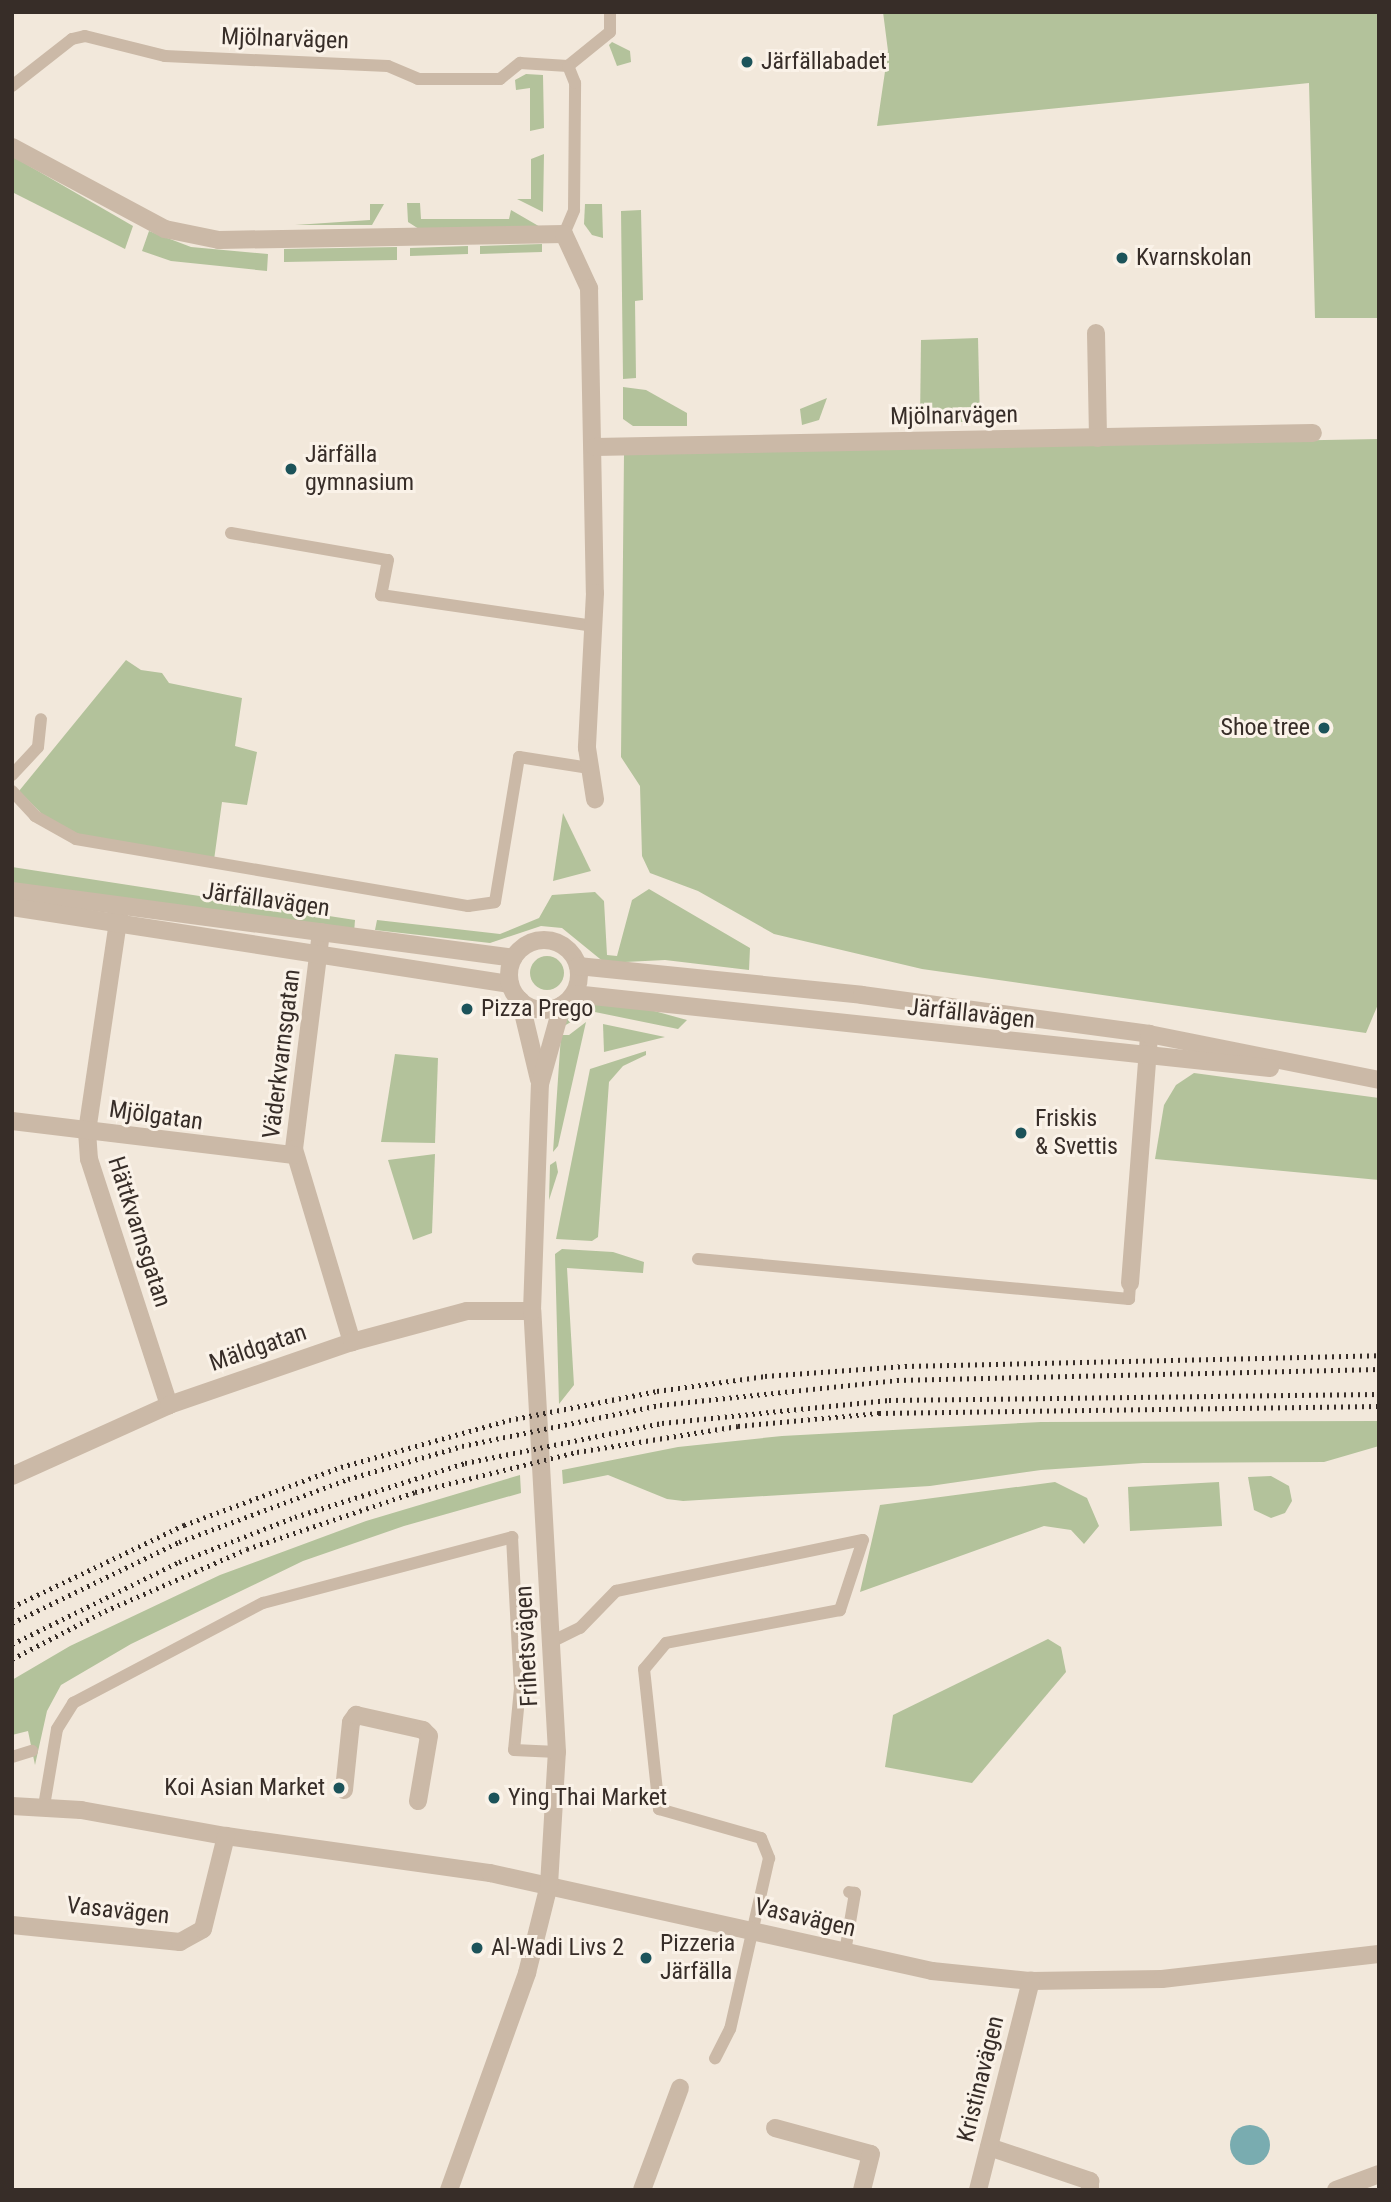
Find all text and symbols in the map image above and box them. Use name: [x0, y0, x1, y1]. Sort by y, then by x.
street label: Mjölnarvägen: [221, 22, 349, 56]
place label: Järfällabadet: [761, 48, 887, 76]
marker: Järfällabadet: [739, 54, 755, 70]
place label: Kvarnskolan: [1136, 244, 1252, 272]
marker: Kvarnskolan: [1114, 250, 1130, 266]
street label: Mjölnarvägen: [890, 400, 1018, 432]
place label: Järfälla gymnasium: [305, 441, 414, 497]
marker: Järfälla gymnasium: [283, 461, 299, 477]
place label: Shoe tree: [1220, 714, 1310, 742]
marker: Shoe tree: [1316, 720, 1332, 736]
street label: Järfällavägen: [200, 877, 332, 923]
street label: Väderkvarnsgatan: [257, 968, 307, 1140]
street label: Järfällavägen: [906, 993, 1036, 1035]
place label: Pizza Prego: [481, 995, 593, 1023]
marker: Pizza Prego: [459, 1001, 475, 1017]
street label: Mjölgatan: [107, 1095, 205, 1137]
place label: Friskis & Svettis: [1035, 1105, 1118, 1161]
marker: Friskis & Svettis: [1013, 1125, 1029, 1141]
street label: Hättkvarnsgatan: [101, 1153, 177, 1311]
street label: Mäldgatan: [206, 1318, 310, 1378]
street label: Frihetsvägen: [509, 1585, 545, 1707]
place label: Koi Asian Market: [164, 1774, 325, 1802]
marker: Koi Asian Market: [331, 1780, 347, 1796]
place label: Ying Thai Market: [508, 1784, 668, 1812]
marker: Ying Thai Market: [486, 1790, 502, 1806]
street label: Vasavägen: [65, 1891, 171, 1931]
street label: Vasavägen: [752, 1892, 858, 1944]
place label: Pizzeria Järfälla: [660, 1930, 735, 1986]
place label: Al-Wadi Livs 2: [491, 1934, 624, 1962]
marker: Al-Wadi Livs 2: [469, 1940, 485, 1956]
marker: Pizzeria Järfälla: [638, 1950, 654, 1966]
street label: Kristinavägen: [951, 2013, 1011, 2145]

